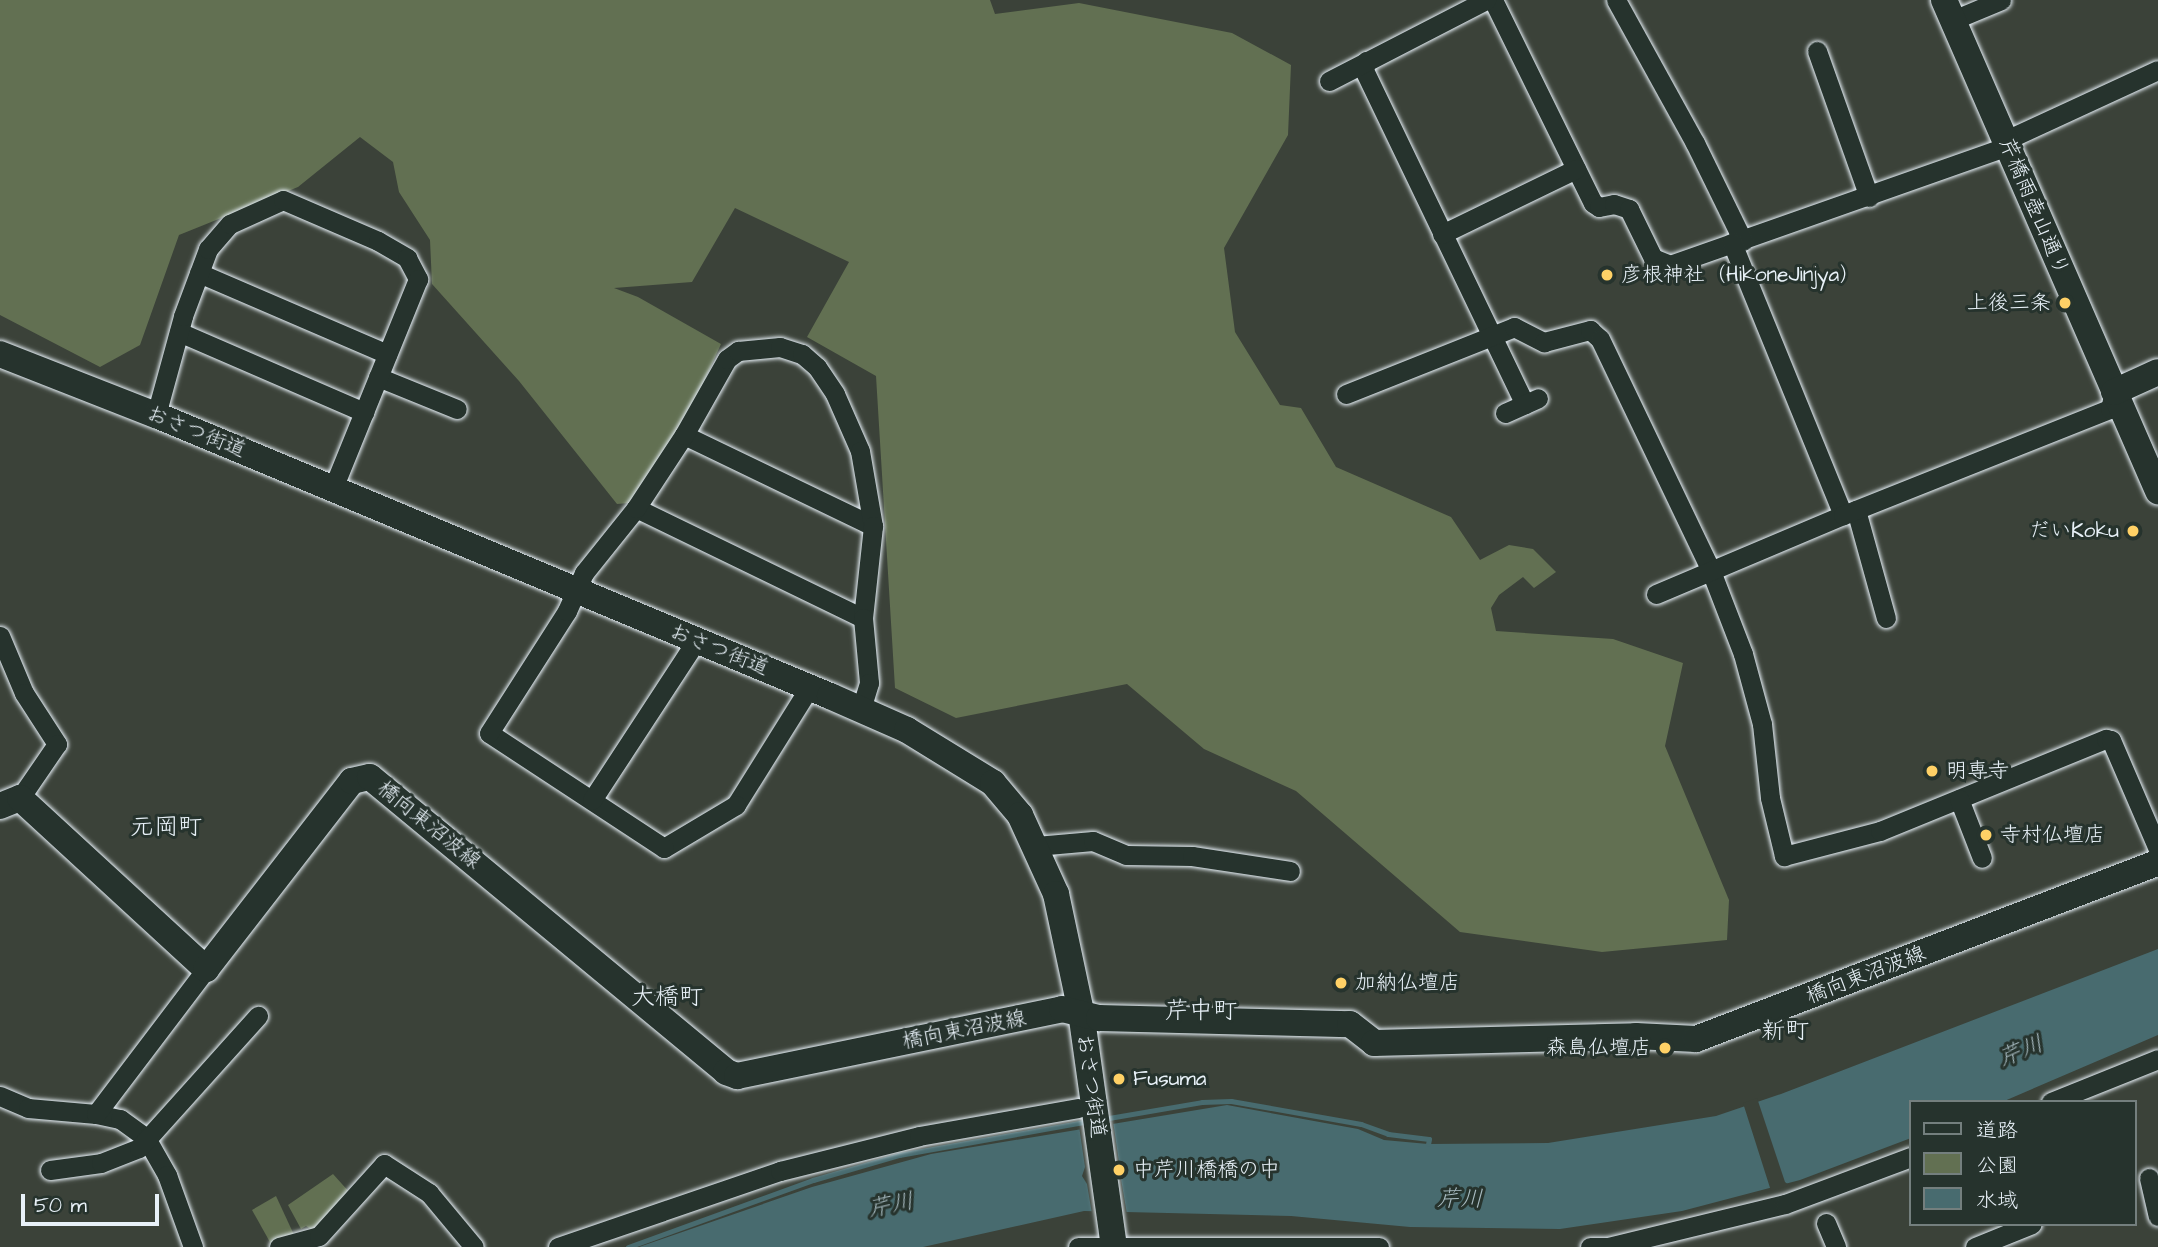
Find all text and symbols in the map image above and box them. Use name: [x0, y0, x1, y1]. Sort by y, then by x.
street label: 芹橋雨壺山通り: [1994, 134, 2074, 280]
place label: 彦根神社（HikoneJinjya）: [1621, 262, 1860, 288]
marker: 彦根神社（HikoneJinjya）: [1599, 267, 1615, 283]
place label: 上後三条: [1967, 290, 2051, 316]
marker: 上後三条: [2057, 295, 2073, 311]
street label: おさつ街道: [143, 401, 249, 463]
place label: だいKoku: [2029, 518, 2119, 544]
marker: だいKoku: [2125, 523, 2141, 539]
street label: おさつ街道: [666, 619, 772, 681]
place label: 明専寺: [1946, 758, 2009, 784]
marker: 明専寺: [1924, 763, 1940, 779]
street label: 橋向東沼波線: [372, 776, 486, 874]
district label: 元岡町: [130, 814, 202, 842]
place label: 寺村仏壇店: [2000, 822, 2105, 848]
marker: 寺村仏壇店: [1978, 827, 1994, 843]
street label: 橋向東沼波線: [1803, 941, 1929, 1009]
place label: 加納仏壇店: [1355, 970, 1460, 996]
marker: 加納仏壇店: [1333, 975, 1349, 991]
district label: 大橋町: [631, 984, 703, 1012]
district label: 芹中町: [1165, 998, 1237, 1026]
street label: 橋向東沼波線: [900, 1006, 1028, 1054]
district label: 新町: [1761, 1018, 1809, 1046]
water label: 芹川: [1995, 1030, 2047, 1072]
street label: おさつ街道: [1071, 1032, 1111, 1140]
place label: 森島仏壇店: [1546, 1035, 1651, 1061]
marker: 森島仏壇店: [1657, 1040, 1673, 1056]
place label: Fusuma: [1133, 1066, 1206, 1092]
marker: Fusuma: [1111, 1071, 1127, 1087]
legend: [1910, 1100, 2137, 1226]
text: 道路: [1976, 1116, 2018, 1145]
text: 公園: [1976, 1151, 2018, 1180]
place label: 中芹川橋橋の中: [1133, 1157, 1280, 1183]
marker: 中芹川橋橋の中: [1111, 1162, 1127, 1178]
scale bar: [24, 1180, 163, 1224]
water label: 芹川: [1437, 1185, 1483, 1213]
text: 水域: [1976, 1186, 2018, 1215]
water label: 芹川: [866, 1187, 916, 1223]
text: 50 m: [34, 1191, 87, 1220]

